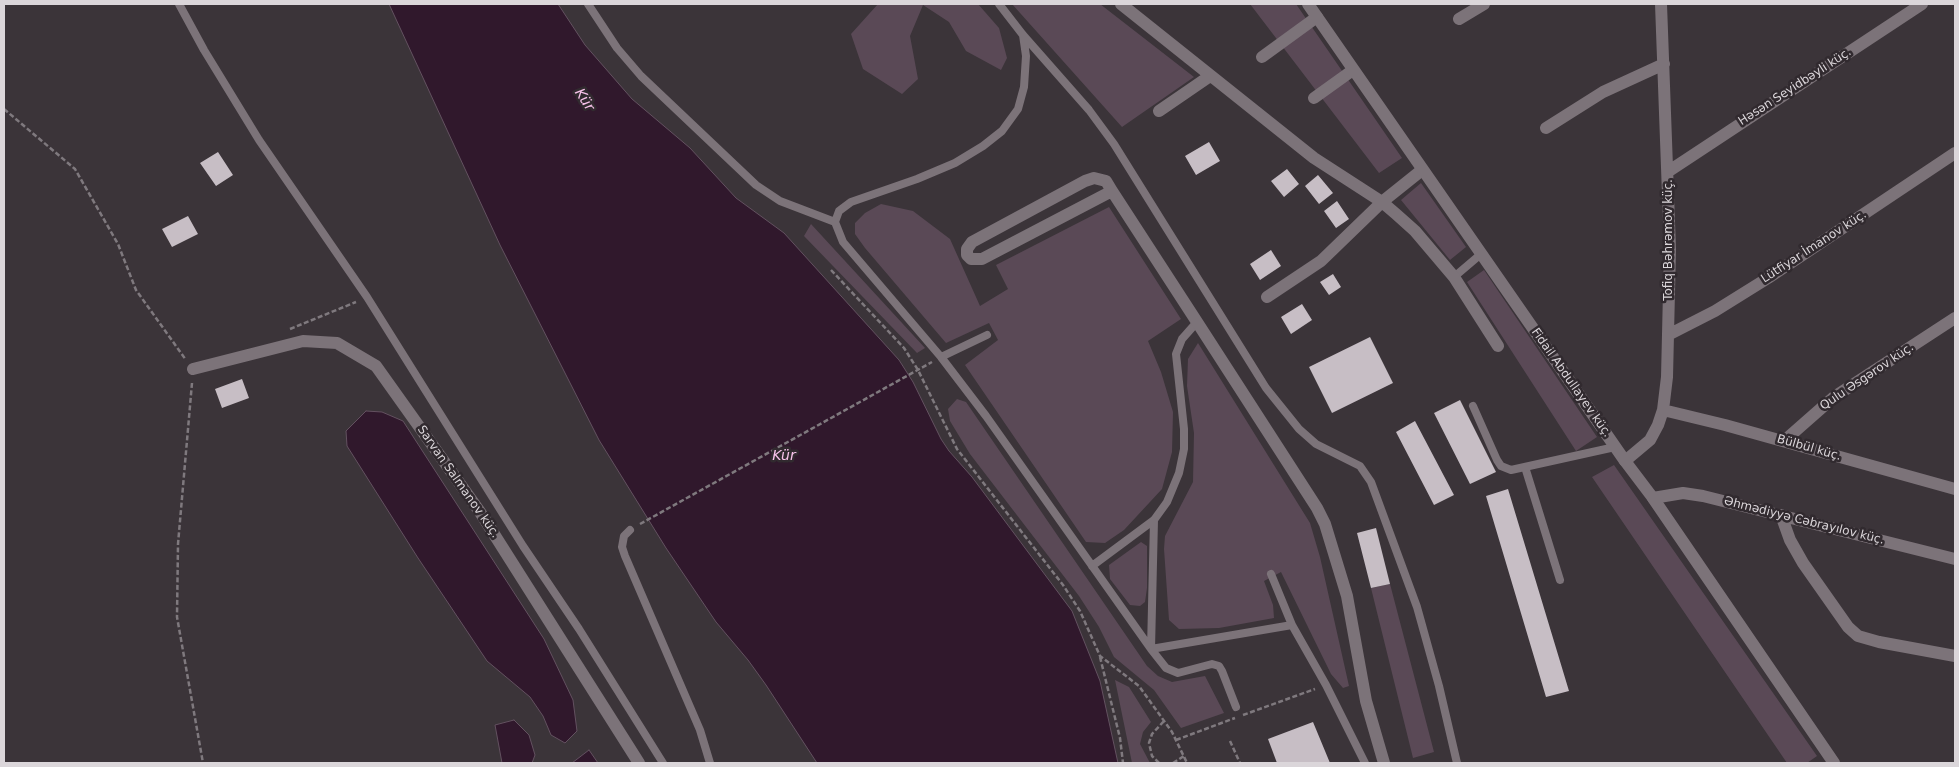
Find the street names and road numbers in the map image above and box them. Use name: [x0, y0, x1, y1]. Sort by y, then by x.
street label: Həsən Seyidbəyli küç.: [1736, 45, 1854, 129]
street label: Tofiq Bəhrəmov küç.: [1662, 179, 1676, 301]
street label: Lütfiyar İmanov küç.: [1759, 208, 1869, 286]
street label: Fidail Abdullayev küç.: [1528, 326, 1614, 440]
street label: Qulu Əsgərov küç.: [1817, 340, 1917, 414]
street label: Sarvan Salmanov küç.: [414, 423, 502, 541]
street label: Bülbül küç.: [1775, 432, 1843, 464]
street label: Əhmədiyyə Cəbrayılov küç.: [1722, 494, 1886, 548]

